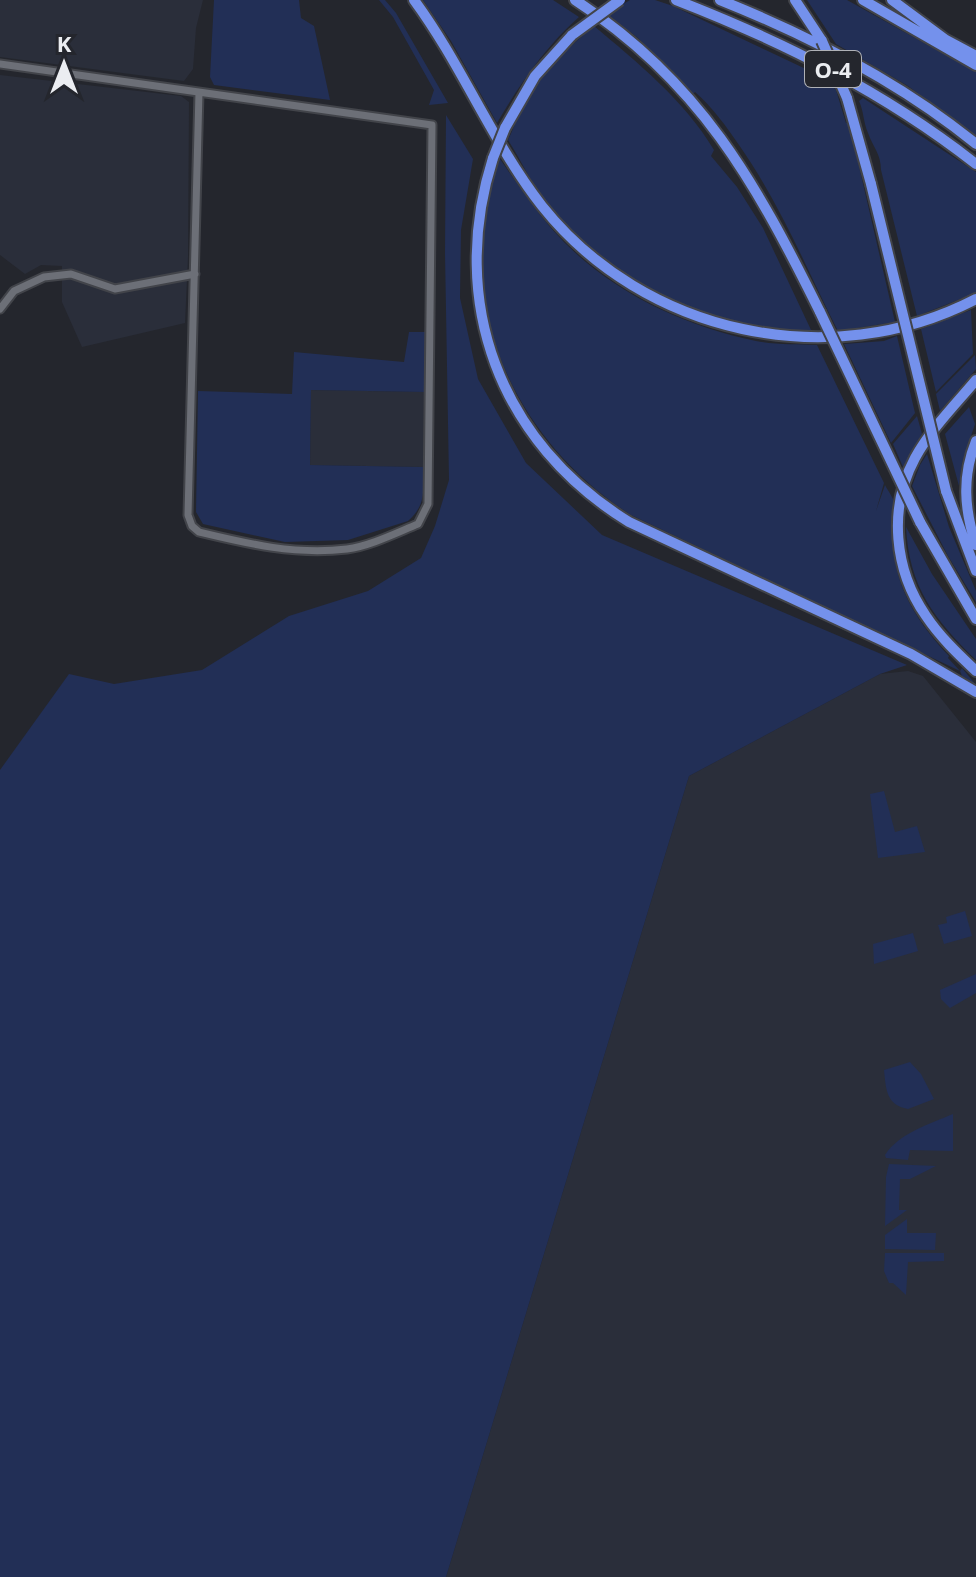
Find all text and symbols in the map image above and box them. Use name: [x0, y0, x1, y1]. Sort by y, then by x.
north arrow: [24, 24, 104, 104]
text: K: [57, 28, 72, 58]
road number: O-4: [805, 51, 861, 87]

